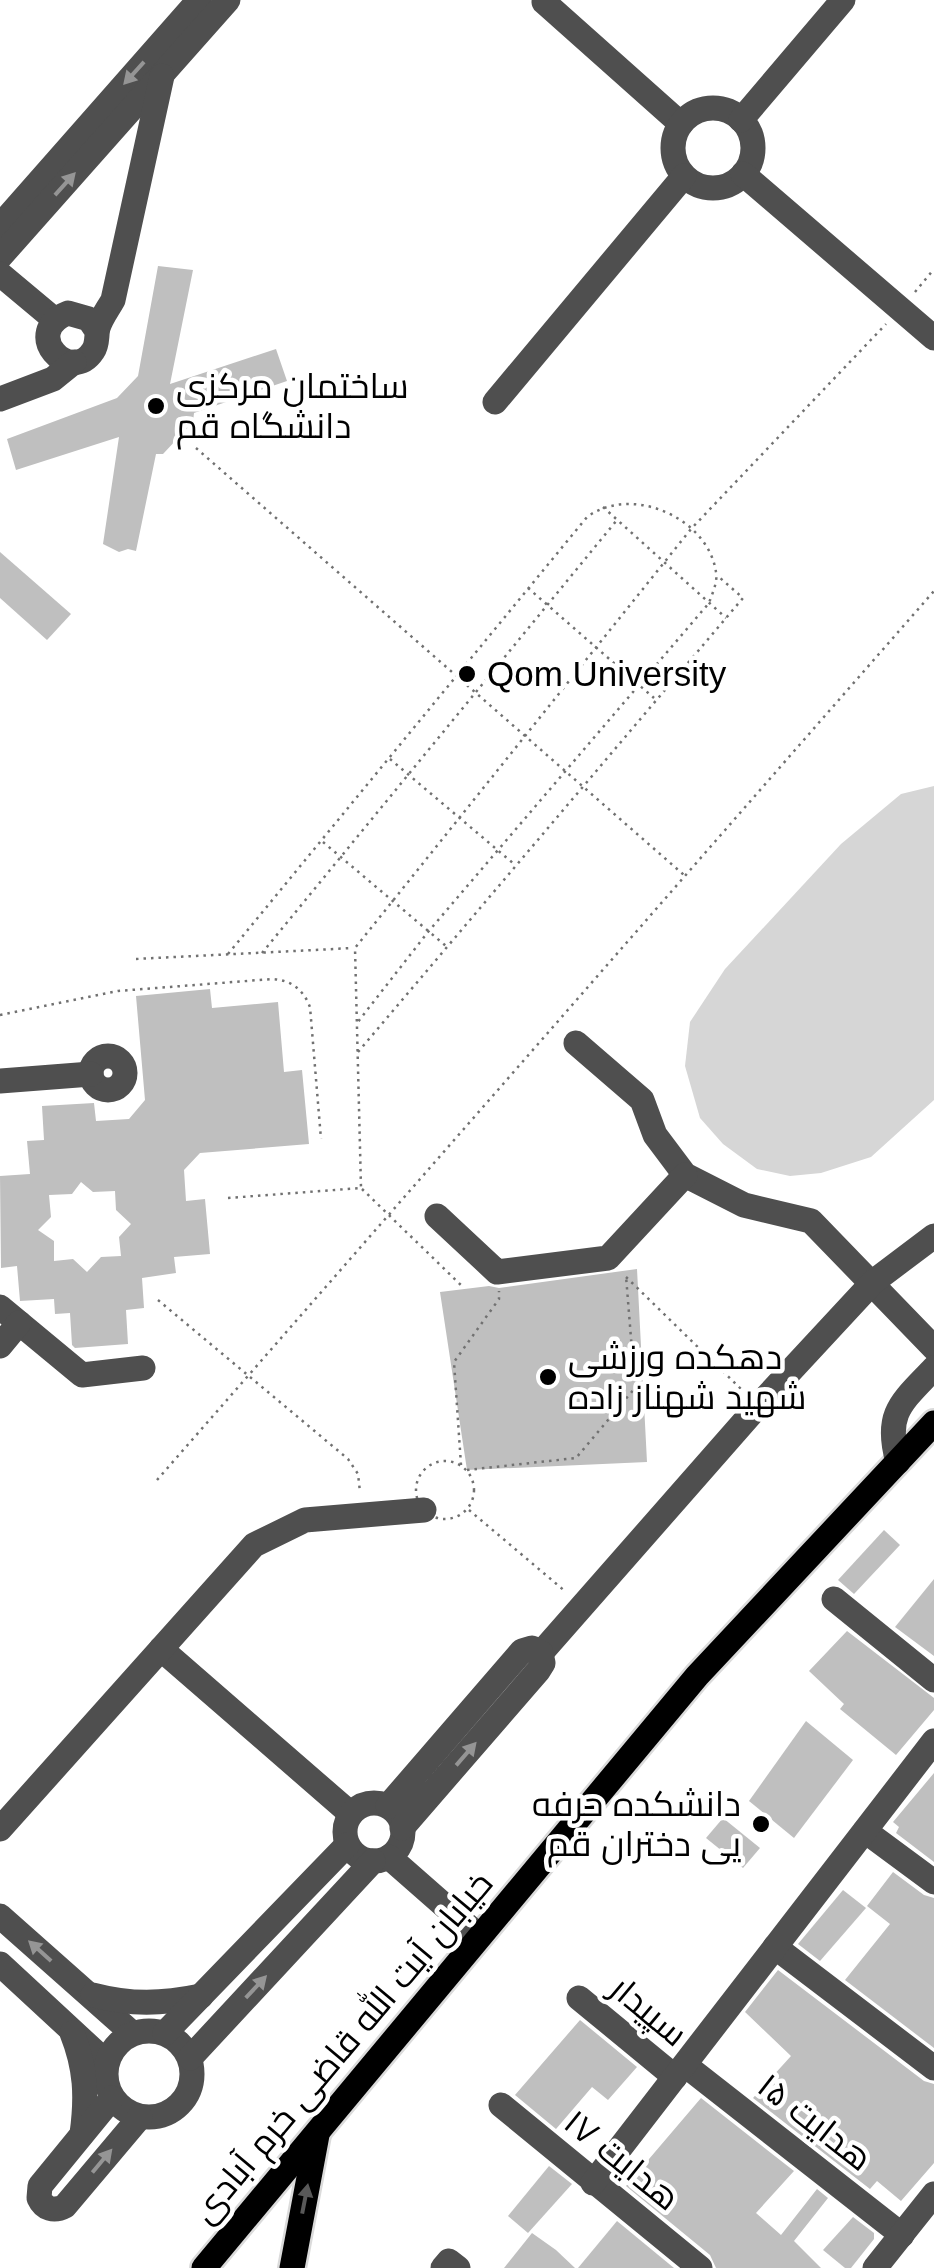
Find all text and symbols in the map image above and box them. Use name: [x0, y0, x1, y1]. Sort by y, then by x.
one-way arrow: [124, 60, 146, 85]
one-way arrow: [53, 172, 76, 196]
place label: ساختمان مرکزی دانشگاه قم: [176, 366, 409, 450]
marker: ساختمان مرکزی دانشگاه قم: [145, 395, 167, 417]
place label: Qom University: [487, 654, 727, 693]
marker: Qom University: [456, 663, 478, 685]
place label: دهکده ورزشی شهید شهناز زاده: [568, 1337, 806, 1418]
marker: دهکده ورزشی شهید شهناز زاده: [537, 1366, 559, 1388]
one-way arrow: [455, 1742, 477, 1767]
place label: دانشکده حرفه یی دختران قم: [532, 1784, 741, 1868]
marker: دانشکده حرفه یی دختران قم: [750, 1813, 772, 1835]
street label: خیابان آیت الله قاضی خرم آبادی: [181, 1862, 504, 2233]
one-way arrow: [28, 1940, 53, 1962]
street label: سپیدار: [600, 1966, 695, 2056]
one-way arrow: [244, 1975, 267, 1999]
street label: هدایت ۱۵: [751, 2065, 880, 2178]
street label: هدایت ۱۷: [557, 2102, 688, 2218]
one-way arrow: [91, 2149, 112, 2174]
one-way arrow: [298, 2183, 313, 2214]

